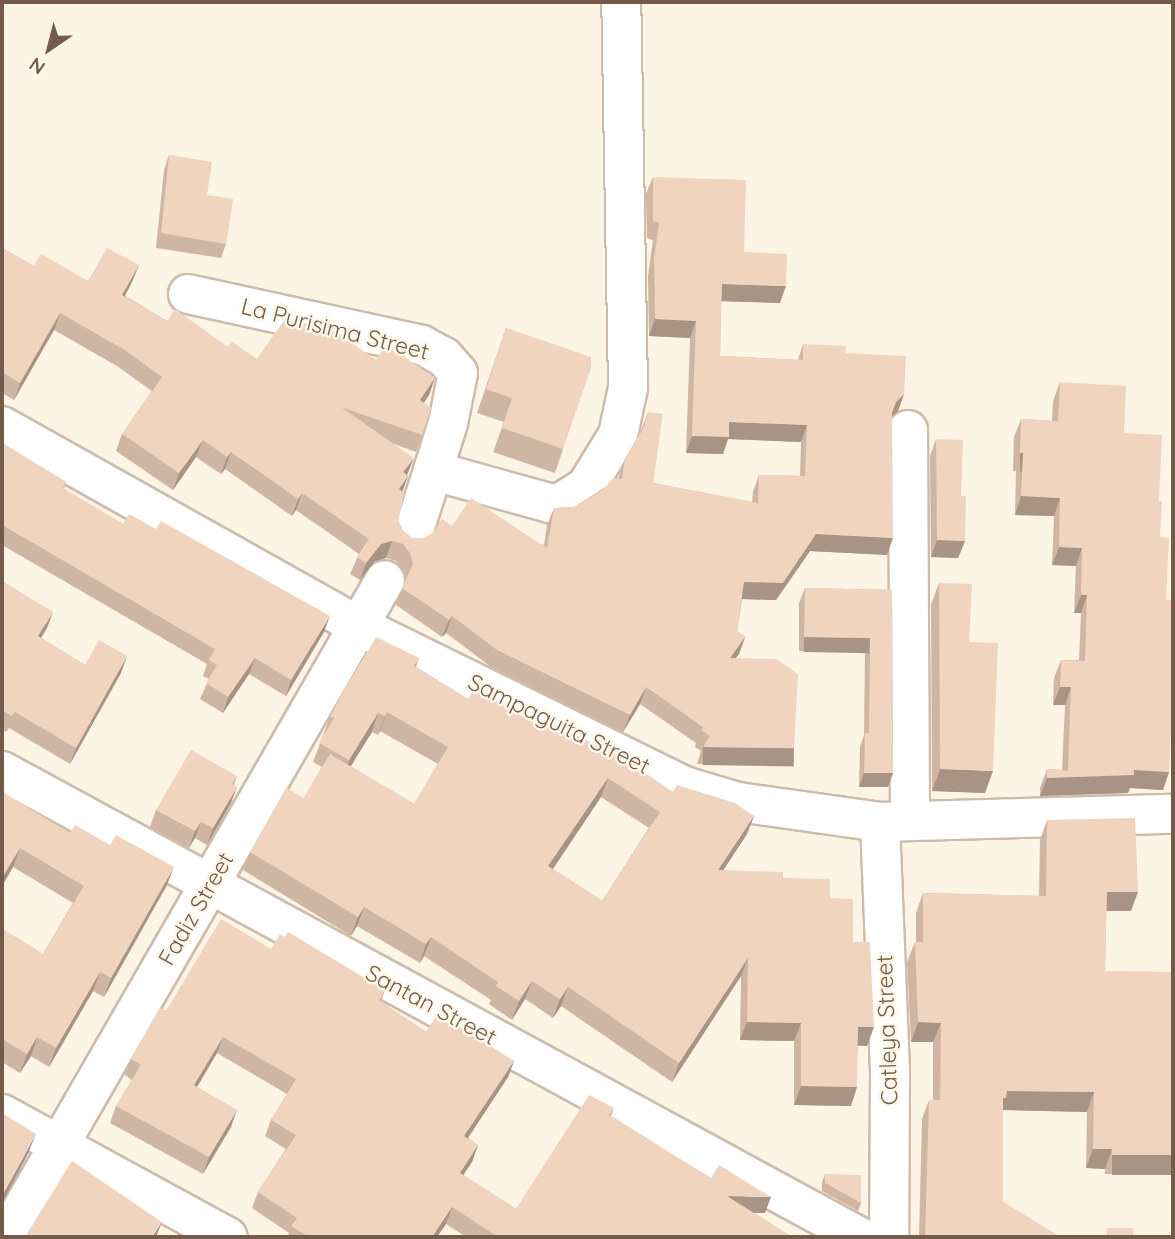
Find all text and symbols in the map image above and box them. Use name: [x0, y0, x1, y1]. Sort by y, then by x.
north arrow: [14, 14, 84, 84]
text: N: [24, 52, 50, 80]
street label: La Purisima Street: [238, 292, 432, 366]
street label: Sampaguita Street: [464, 668, 654, 780]
street label: Fadiz Street: [153, 848, 239, 970]
street label: Catleya Street: [871, 954, 903, 1106]
street label: Santan Street: [361, 959, 501, 1051]

